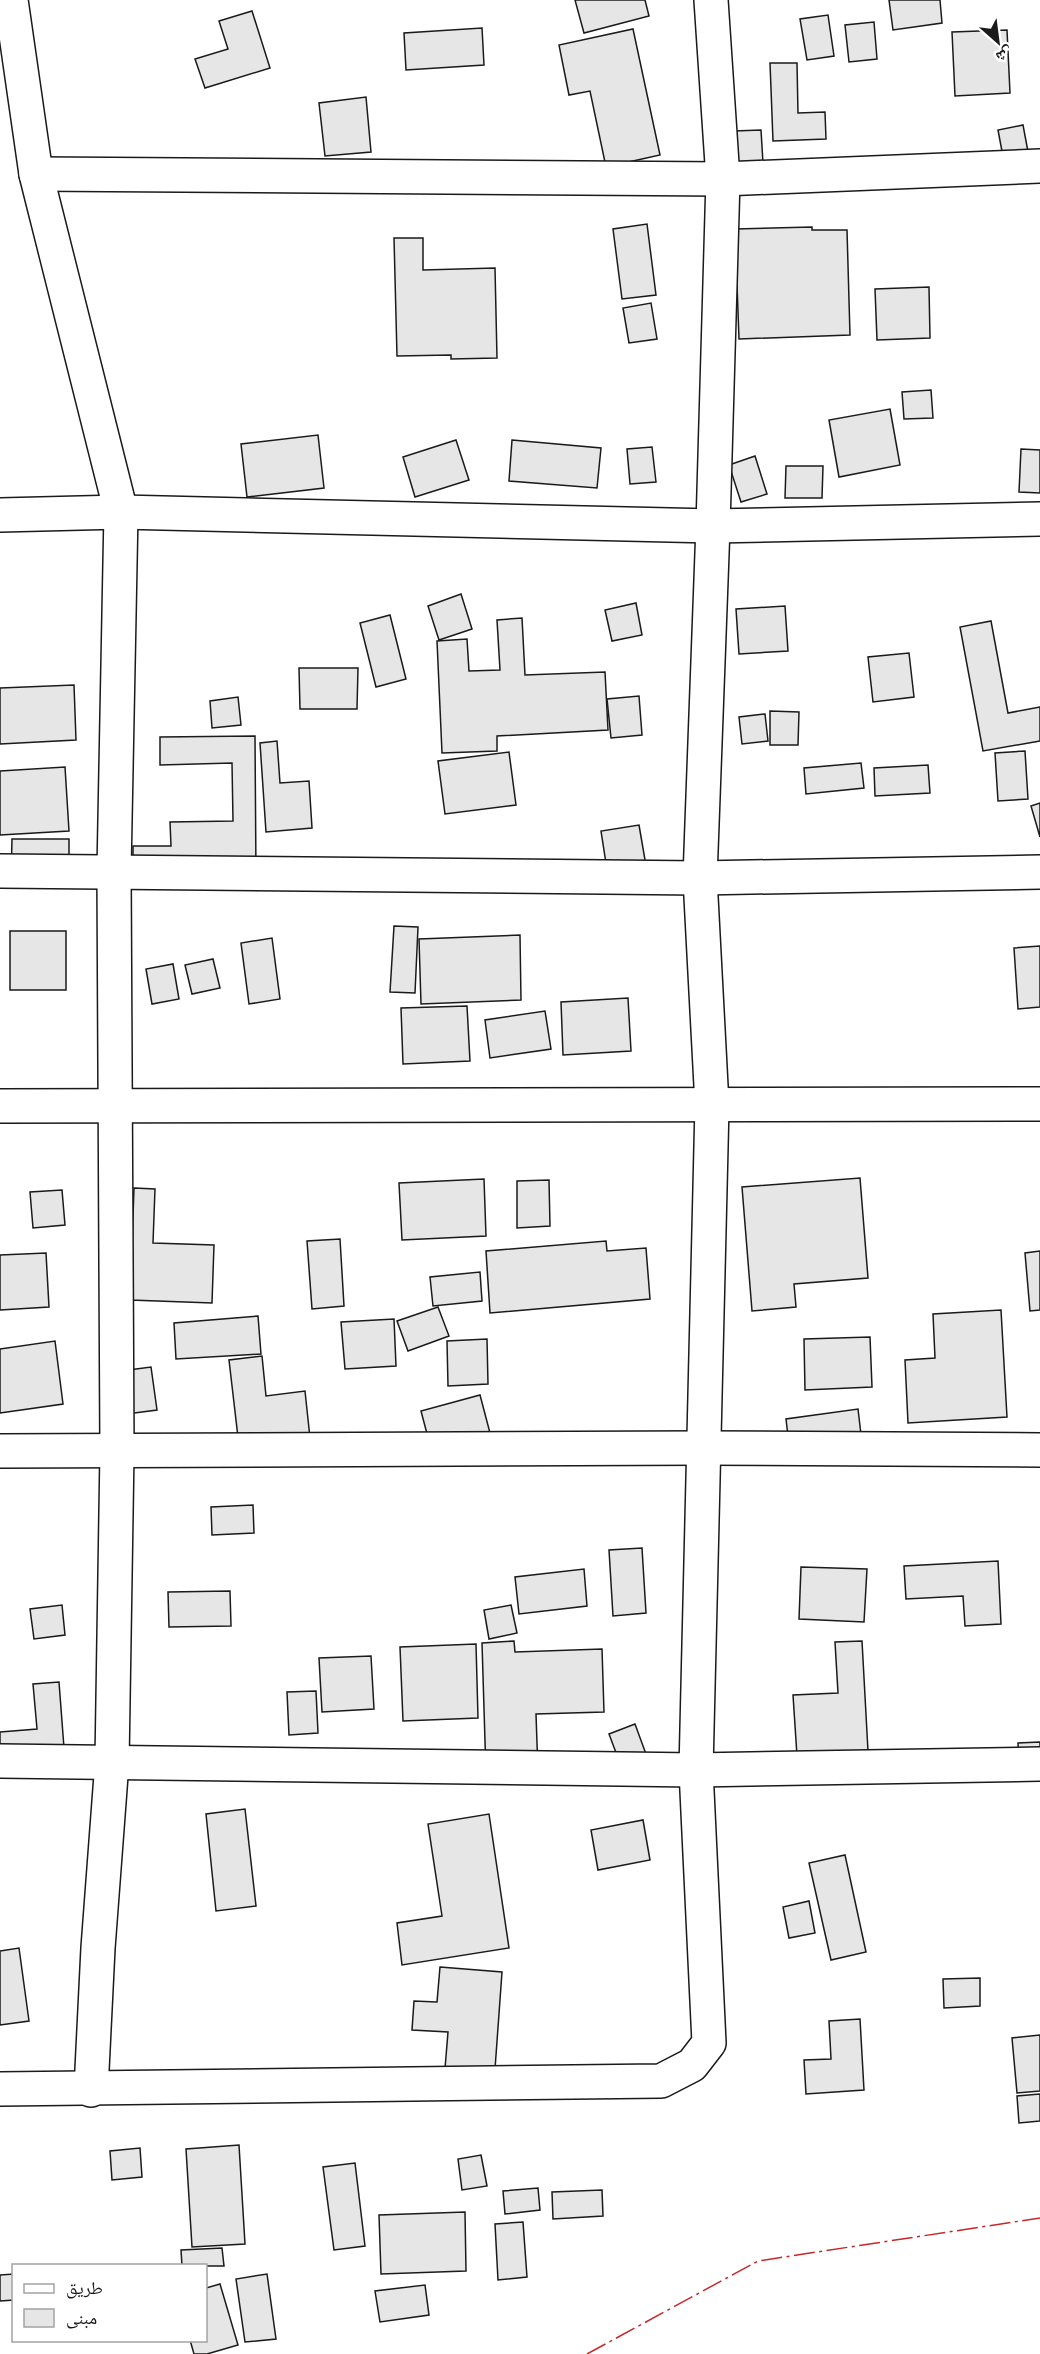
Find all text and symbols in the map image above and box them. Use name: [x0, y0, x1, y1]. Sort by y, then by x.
north arrow: [968, 12, 1028, 72]
text: ش: [993, 42, 1017, 68]
legend: [12, 2264, 207, 2342]
text: طريق: [66, 2277, 103, 2299]
text: مبنى: [66, 2307, 97, 2329]

